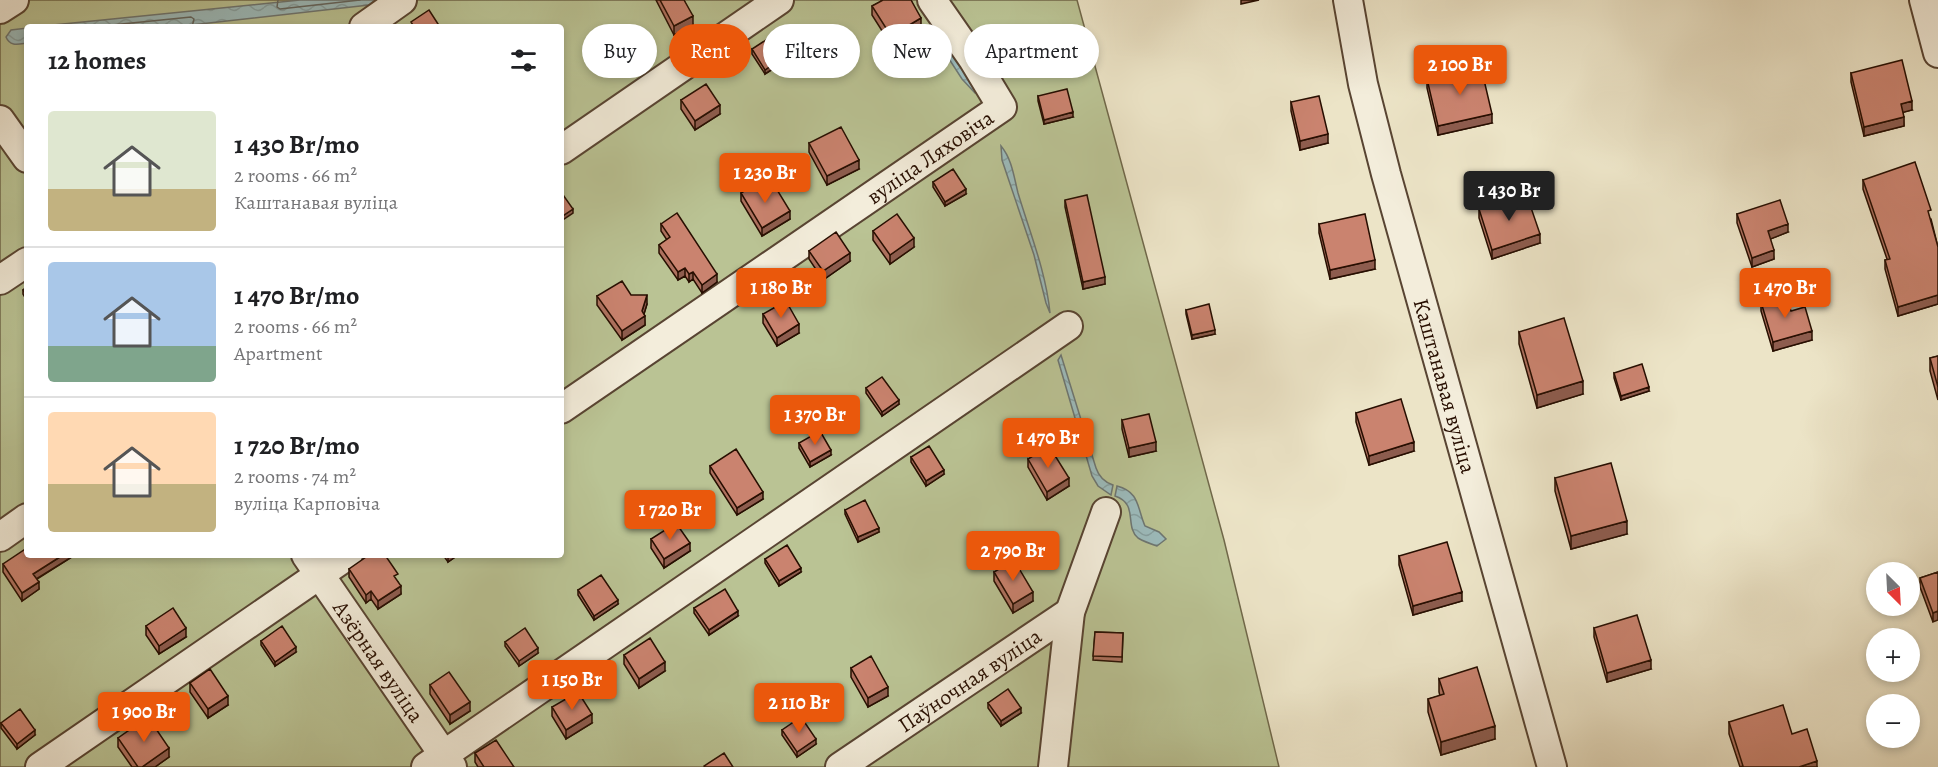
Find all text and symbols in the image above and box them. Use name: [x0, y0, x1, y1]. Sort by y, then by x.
chip: Buy: [582, 24, 657, 78]
chip: Rent: [669, 24, 751, 78]
chip: Filters: [763, 24, 860, 78]
chip: New: [872, 24, 952, 78]
chip: Apartment: [964, 24, 1099, 78]
text: 12 homes: [48, 43, 146, 78]
icon: filters: [507, 44, 540, 77]
pin: 2 100 Br: [1398, 45, 1522, 96]
text: 2 100 Br: [1428, 51, 1492, 78]
street label: вуліца Ляховіча: [861, 103, 1001, 212]
text: 1 430 Br/mo: [234, 127, 359, 162]
icon: home: [96, 135, 168, 207]
pin: 1 230 Br: [703, 153, 827, 204]
text: 1 230 Br: [733, 159, 797, 186]
text: 2 rooms · 66 m²: [234, 162, 357, 189]
pin: 1 430 Br: [1447, 171, 1571, 222]
text: 1 430 Br: [1478, 177, 1540, 204]
text: Каштанавая вуліца: [234, 189, 398, 216]
pin: 1 180 Br: [719, 268, 843, 319]
pin: 1 470 Br: [1723, 268, 1847, 319]
text: 1 180 Br: [750, 274, 812, 301]
text: 1 470 Br: [1754, 274, 1816, 301]
text: 1 470 Br/mo: [234, 278, 359, 313]
icon: home: [96, 286, 168, 358]
street label: Каштанавая вуліца: [1406, 295, 1483, 478]
text: 2 rooms · 66 m²: [234, 313, 357, 340]
text: Apartment: [234, 340, 323, 367]
pin: 1 370 Br: [753, 395, 877, 446]
text: 1 370 Br: [784, 401, 846, 428]
pin: 1 470 Br: [986, 418, 1110, 469]
text: 1 470 Br: [1017, 424, 1079, 451]
text: 1 720 Br/mo: [234, 428, 360, 463]
icon: home: [96, 436, 168, 508]
text: 2 rooms · 74 m²: [234, 463, 356, 490]
text: вуліца Карповіча: [234, 490, 380, 517]
pin: 1 720 Br: [608, 490, 732, 541]
text: 1 720 Br: [638, 496, 702, 523]
pin: 2 790 Br: [951, 531, 1075, 582]
text: 2 790 Br: [980, 537, 1046, 564]
north arrow: [1866, 562, 1920, 616]
map controls: [1866, 562, 1920, 748]
street label: Азёрная вуліца: [325, 594, 431, 729]
street label: Паўночная вуліца: [892, 621, 1048, 740]
button: +: [1866, 628, 1920, 682]
pin: 1 150 Br: [510, 660, 634, 711]
text: 1 150 Br: [542, 666, 602, 693]
pin: 2 110 Br: [737, 683, 861, 734]
text: 2 110 Br: [768, 689, 830, 716]
pin: 1 900 Br: [82, 692, 206, 743]
button: −: [1866, 694, 1920, 748]
text: 1 900 Br: [112, 698, 176, 725]

